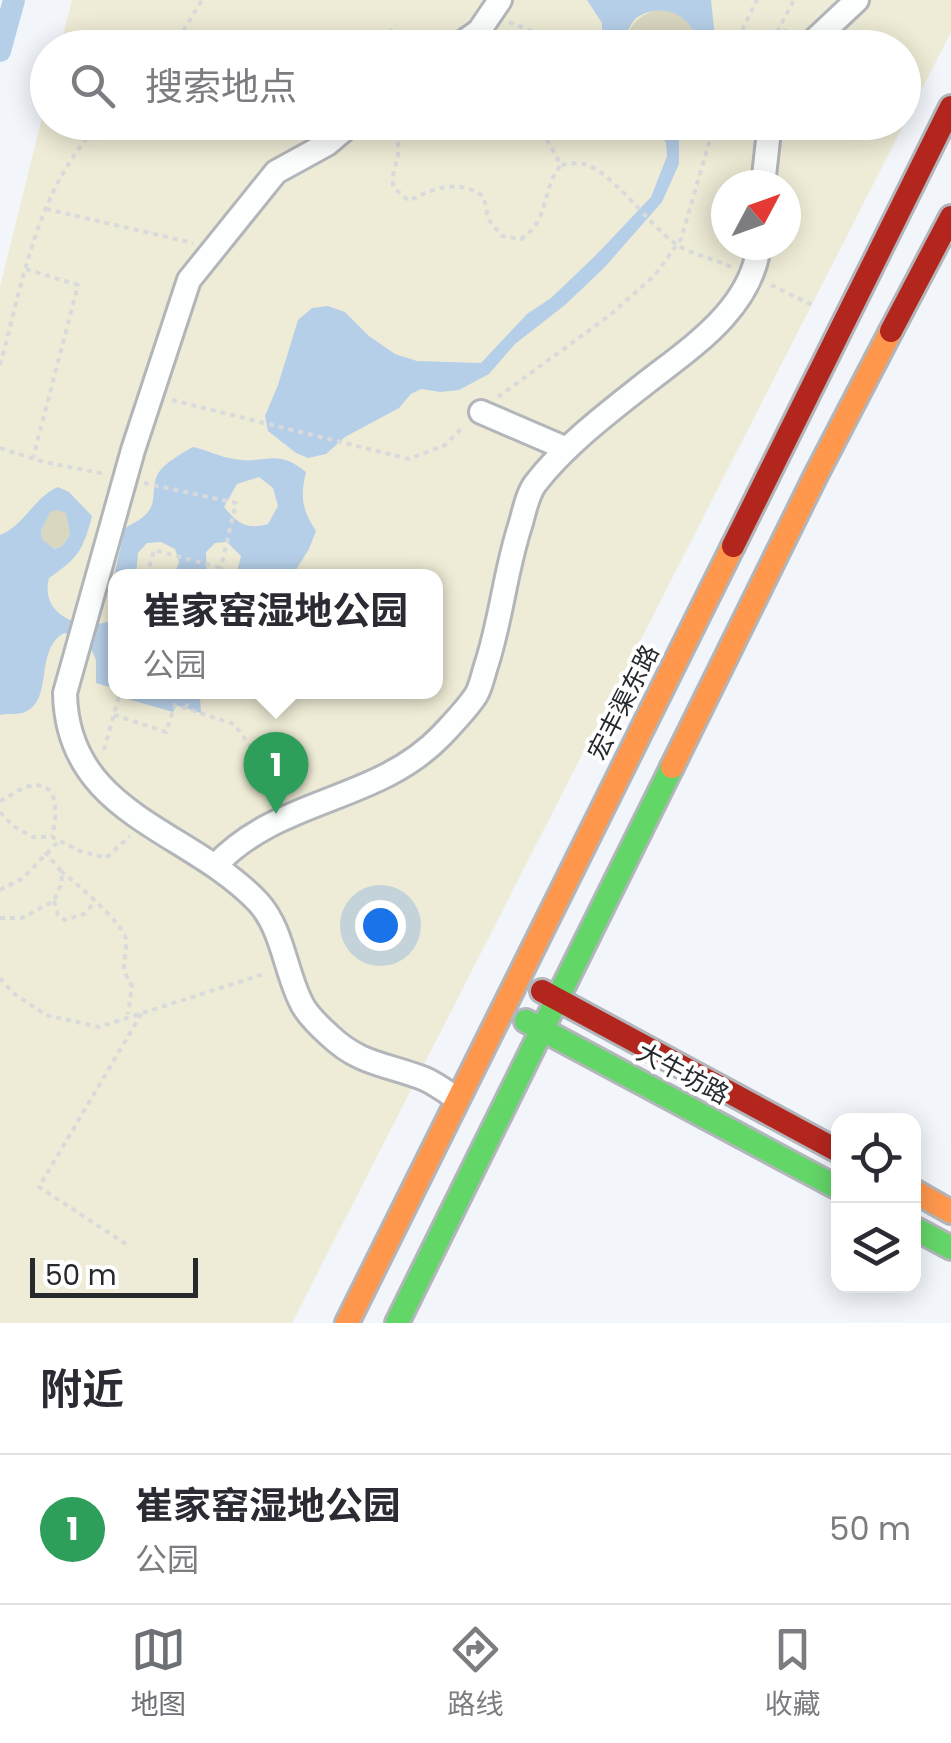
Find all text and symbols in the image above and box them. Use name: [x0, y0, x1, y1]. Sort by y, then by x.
search box: [30, 30, 921, 140]
icon: search: [65, 58, 120, 113]
text: 搜索地点: [145, 60, 297, 113]
north arrow: [711, 170, 801, 260]
popup: [108, 569, 443, 699]
text: 崔家窑湿地公园: [142, 584, 409, 637]
street label: 宏丰渠东路: [579, 639, 667, 766]
text: 公园: [142, 642, 207, 687]
pin: 1: [244, 732, 308, 814]
your location: [355, 900, 406, 951]
street label: 大牛坊路: [630, 1035, 735, 1112]
map controls: [831, 1113, 921, 1293]
button: locate: [831, 1113, 921, 1203]
button: layers: [831, 1203, 921, 1293]
scale bar: [30, 1253, 198, 1298]
text: 50 m: [45, 1256, 116, 1295]
text: 附近: [40, 1360, 124, 1419]
text: 崔家窑湿地公园: [135, 1479, 401, 1532]
text: 1: [66, 1506, 79, 1551]
text: 50 m: [829, 1506, 911, 1551]
text: 公园: [135, 1537, 199, 1582]
tab: 地图: [130, 1622, 187, 1726]
tab: 路线: [447, 1622, 504, 1726]
tab: 收藏: [764, 1622, 821, 1726]

